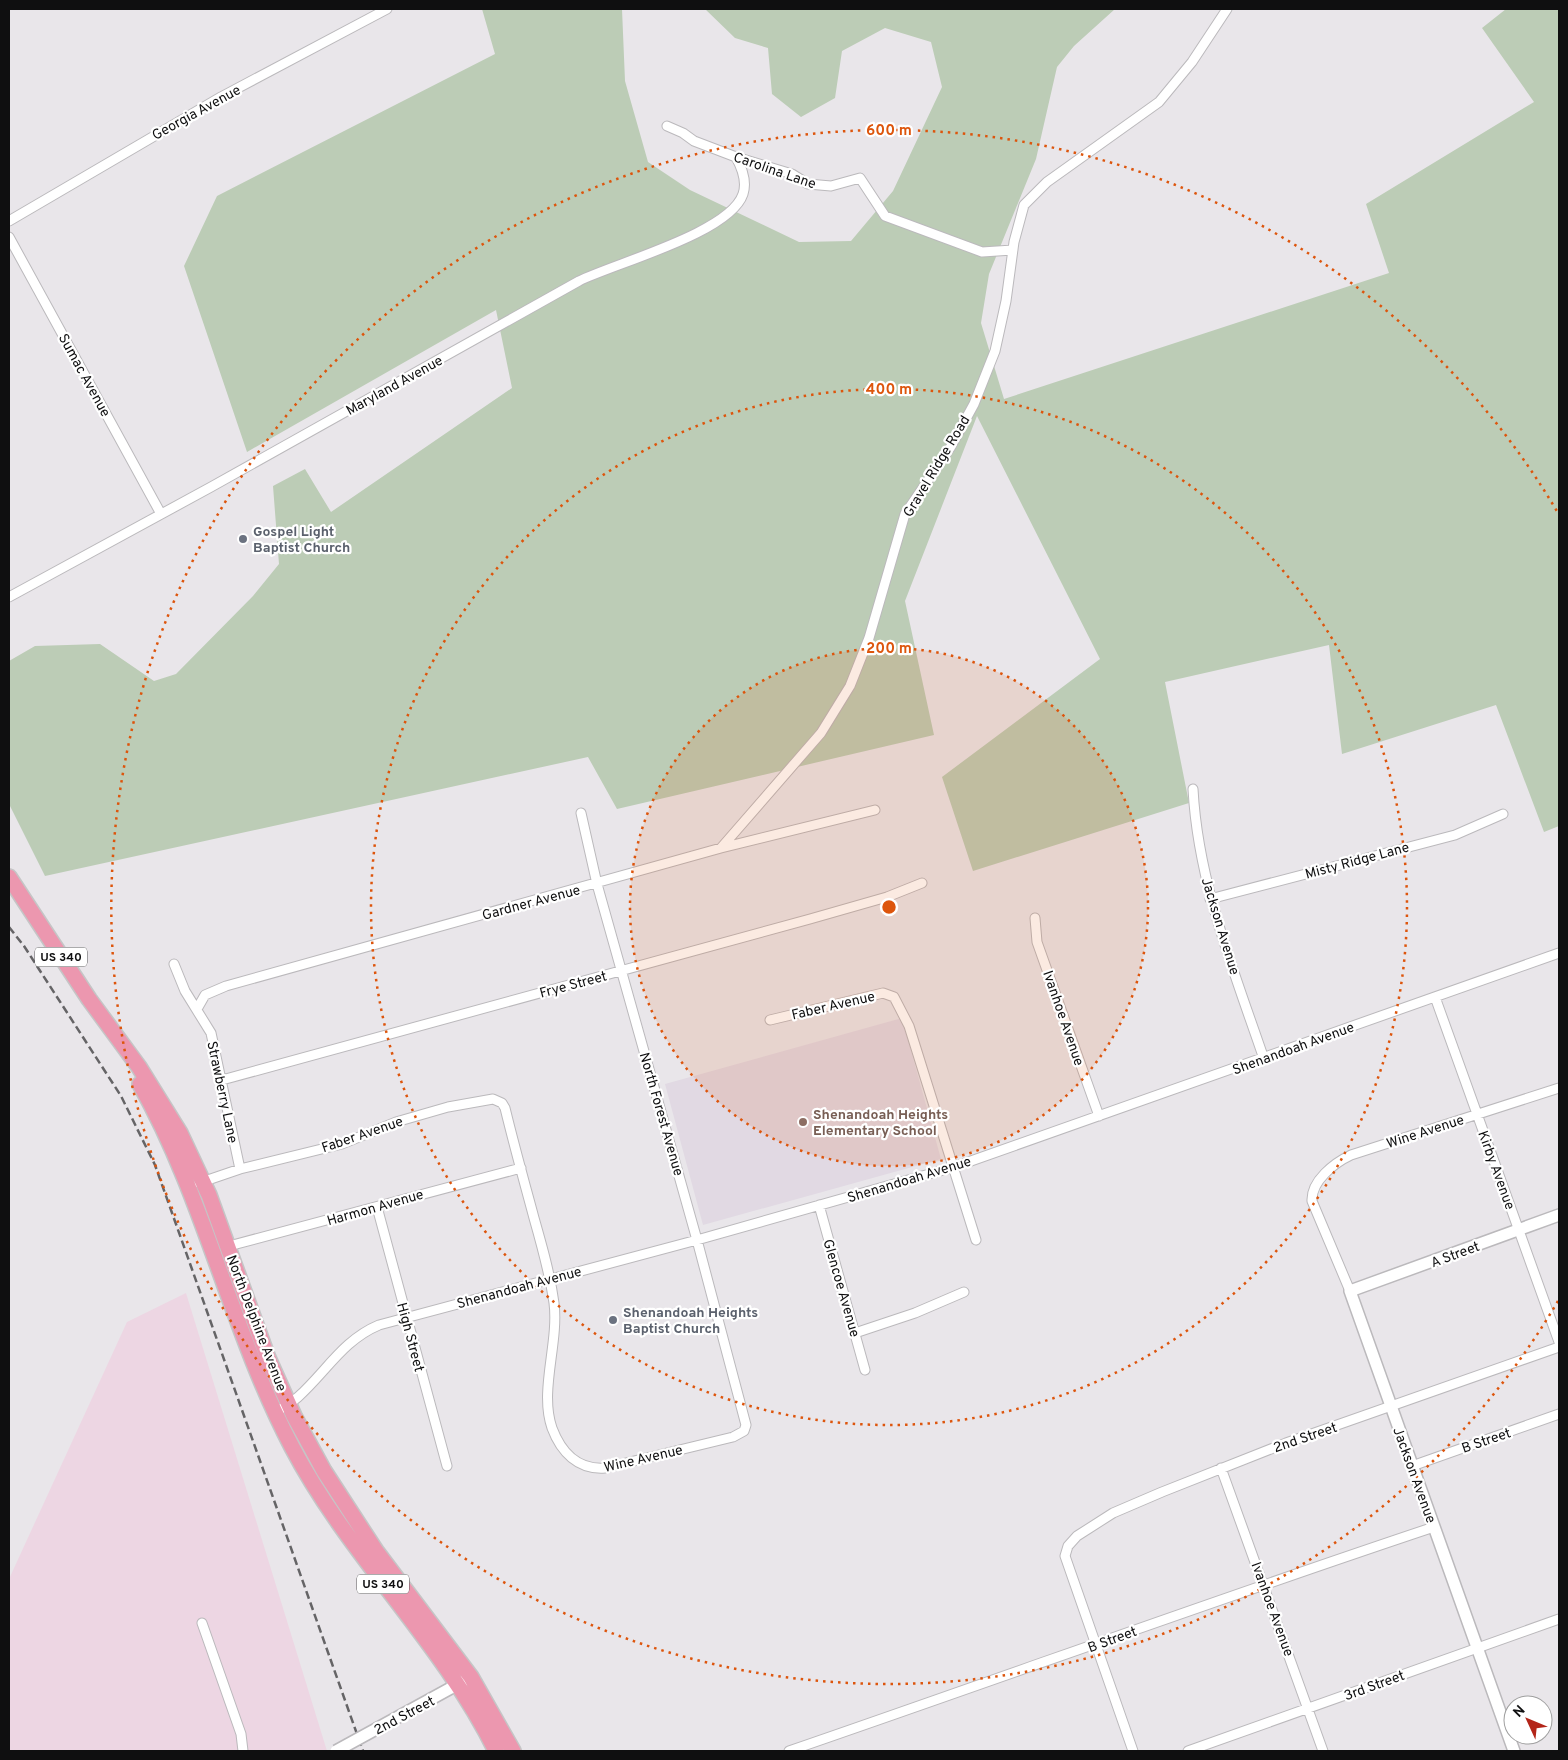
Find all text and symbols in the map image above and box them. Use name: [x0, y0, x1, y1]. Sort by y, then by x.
street label: Georgia Avenue: [149, 82, 244, 145]
text: 600 m: [866, 122, 912, 141]
street label: Carolina Lane: [731, 149, 818, 194]
street label: Sumac Avenue: [54, 331, 114, 420]
street label: Maryland Avenue: [343, 353, 446, 420]
text: 400 m: [866, 381, 912, 400]
street label: Gravel Ridge Road: [900, 413, 974, 521]
place label: Gospel Light Baptist Church: [253, 524, 350, 557]
marker: Gospel Light Baptist Church: [237, 533, 249, 545]
text: 200 m: [866, 640, 912, 659]
street label: Misty Ridge Lane: [1303, 839, 1411, 884]
street label: Jackson Avenue: [1197, 876, 1242, 977]
street label: Gardner Avenue: [480, 882, 582, 925]
centre of rings: [880, 898, 898, 916]
road number: US 340: [35, 948, 87, 966]
street label: Frye Street: [538, 968, 609, 1003]
street label: Ivanhoe Avenue: [1038, 969, 1087, 1068]
street label: Faber Avenue: [790, 989, 877, 1024]
street label: Shenandoah Avenue: [1230, 1019, 1357, 1079]
street label: Strawberry Lane: [202, 1040, 241, 1145]
street label: North Forest Avenue: [635, 1051, 686, 1178]
place label: Shenandoah Heights Elementary School: [813, 1107, 948, 1140]
street label: Wine Avenue: [1385, 1112, 1466, 1153]
street label: Faber Avenue: [320, 1114, 405, 1157]
marker: Shenandoah Heights Elementary School: [797, 1116, 809, 1128]
street label: Kirby Avenue: [1473, 1129, 1518, 1212]
street label: Shenandoah Avenue: [846, 1154, 973, 1207]
street label: Harmon Avenue: [325, 1187, 426, 1230]
street label: Glencoe Avenue: [818, 1237, 863, 1339]
street label: A Street: [1429, 1239, 1482, 1272]
street label: North Delphine Avenue: [222, 1253, 289, 1394]
street label: Shenandoah Avenue: [455, 1264, 584, 1313]
street label: High Street: [392, 1301, 427, 1374]
place label: Shenandoah Heights Baptist Church: [623, 1305, 758, 1338]
marker: Shenandoah Heights Baptist Church: [607, 1314, 619, 1326]
street label: 2nd Street: [1271, 1420, 1340, 1457]
street label: Jackson Avenue: [1388, 1425, 1439, 1526]
street label: B Street: [1460, 1425, 1513, 1458]
street label: Wine Avenue: [602, 1442, 684, 1477]
street label: Ivanhoe Avenue: [1247, 1560, 1297, 1659]
road number: US 340: [357, 1575, 409, 1594]
street label: B Street: [1086, 1624, 1139, 1657]
street label: 3rd Street: [1342, 1668, 1407, 1705]
street label: 2nd Street: [371, 1693, 438, 1739]
north arrow: [1503, 1695, 1553, 1745]
text: N: [1510, 1702, 1529, 1722]

